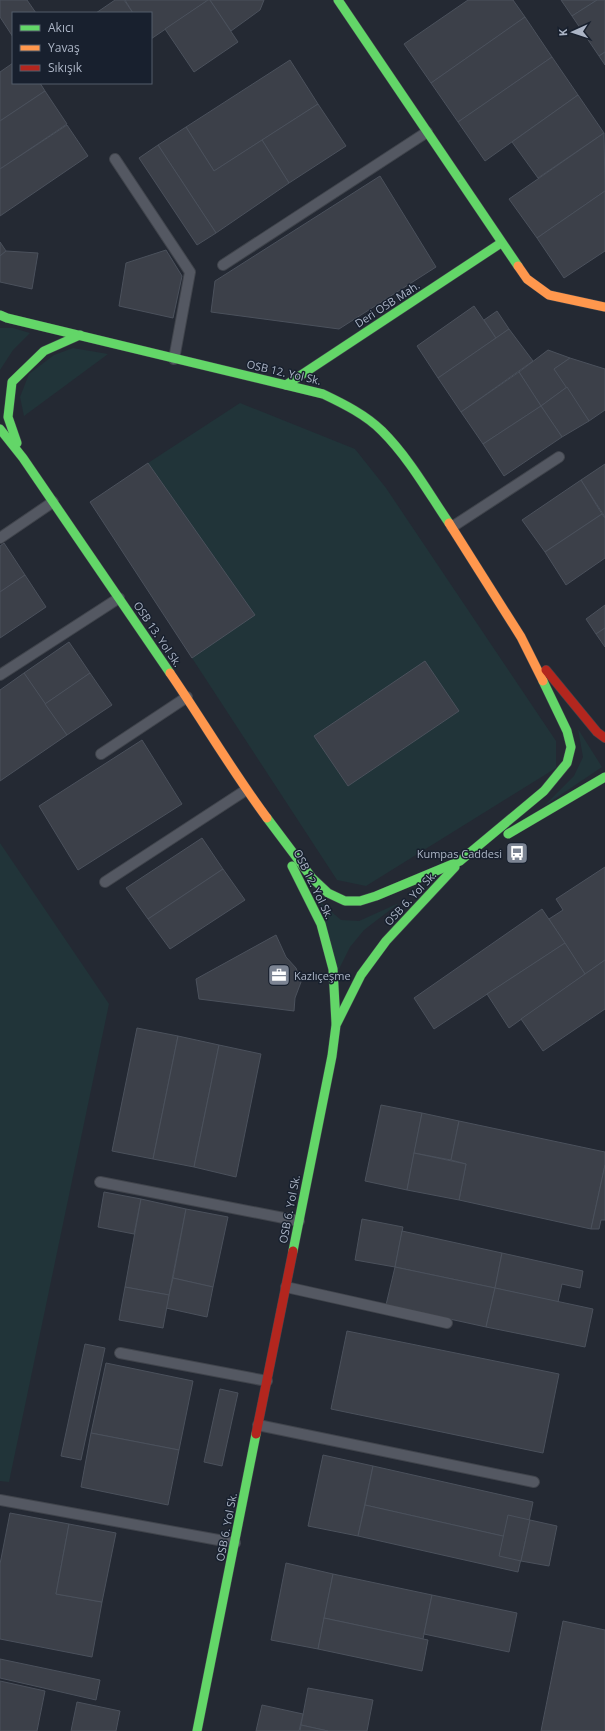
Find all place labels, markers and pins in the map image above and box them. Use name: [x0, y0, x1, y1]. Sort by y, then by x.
bus stop icon: Kumpas Caddesi: [504, 840, 530, 866]
place label: Kumpas Caddesi: [417, 846, 502, 861]
office icon: Kazlıçeşme: [266, 962, 292, 988]
place label: Kazlıçeşme: [294, 968, 351, 983]

